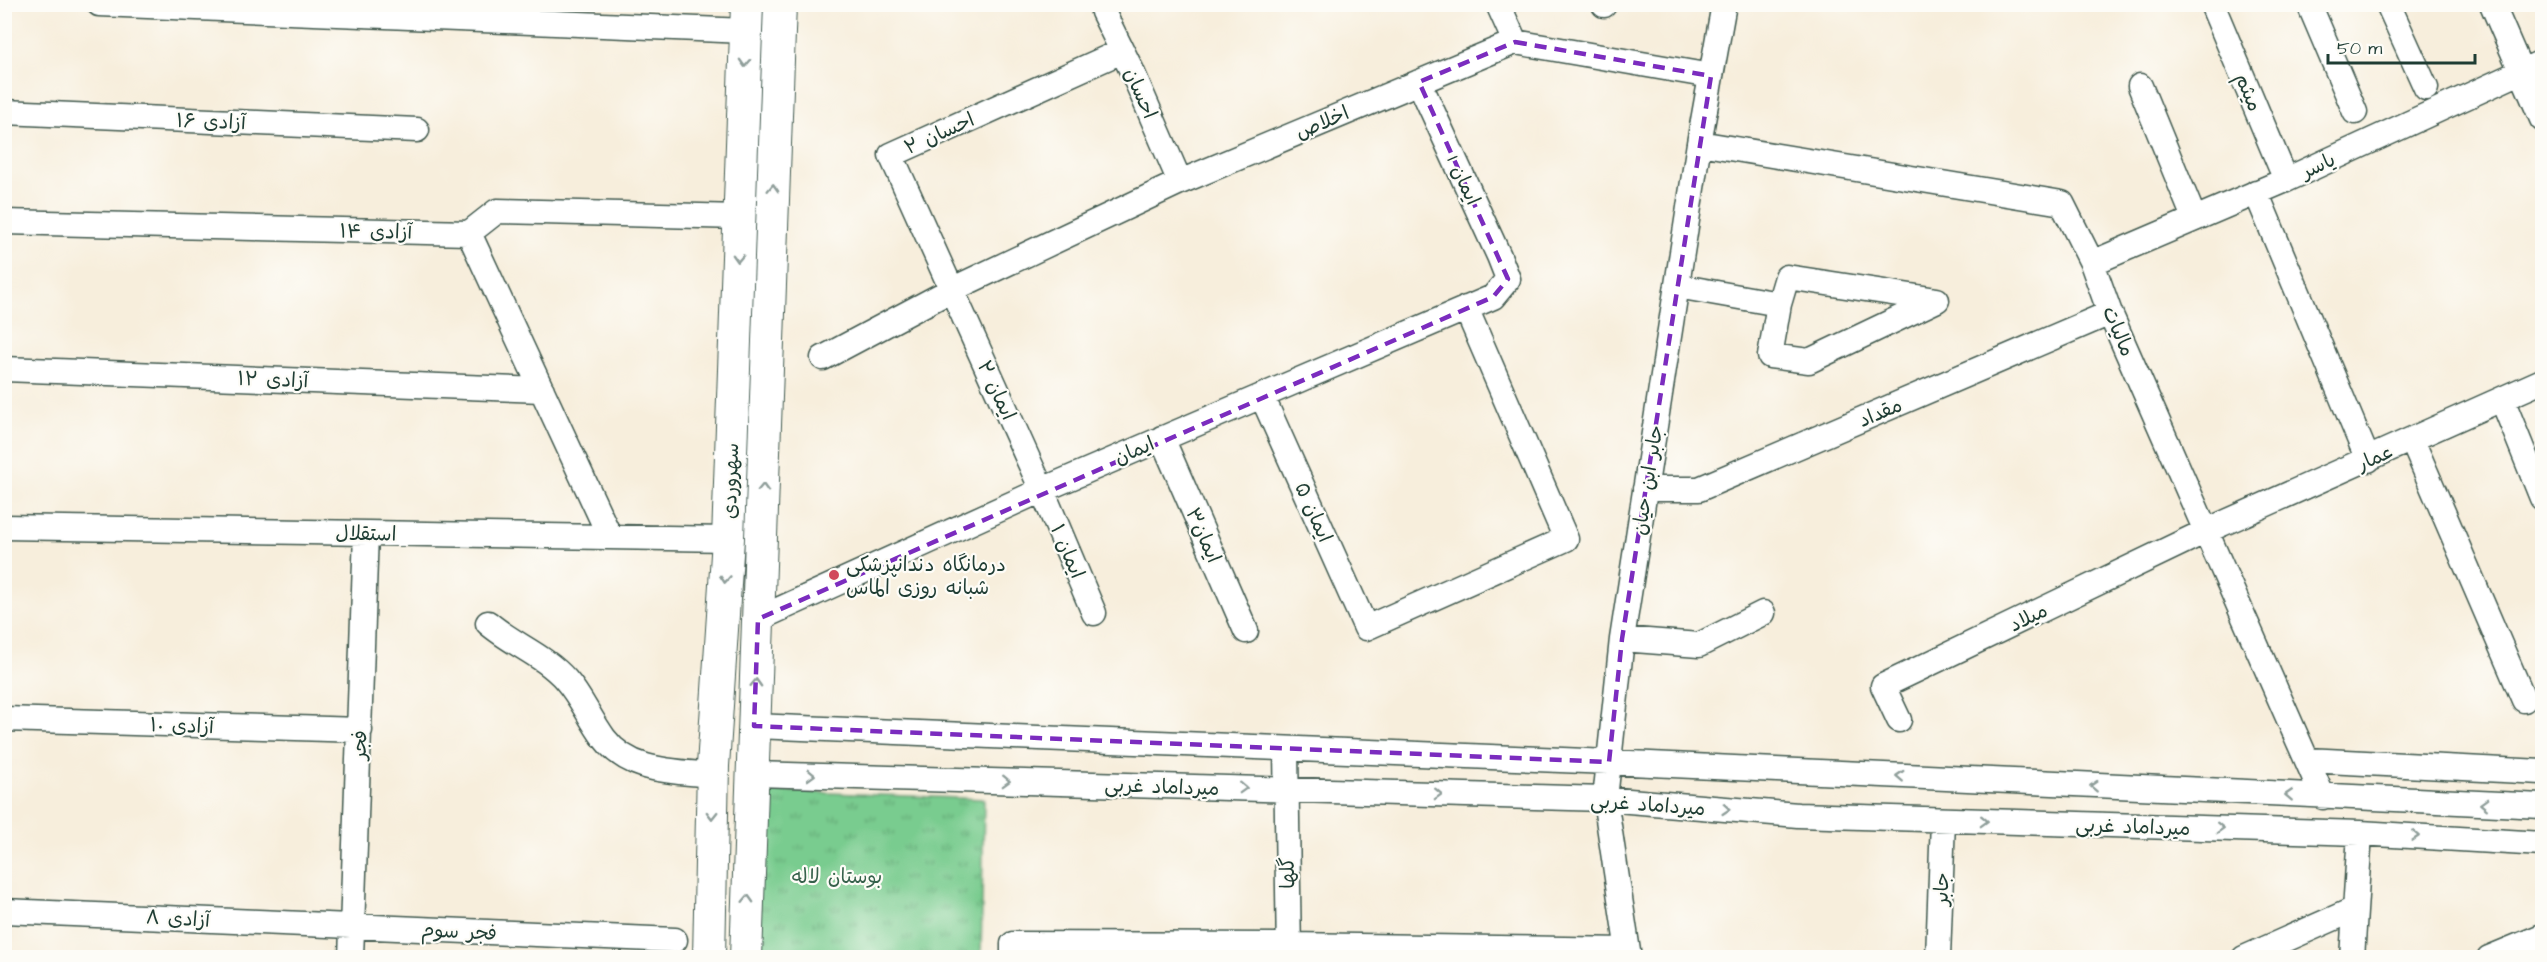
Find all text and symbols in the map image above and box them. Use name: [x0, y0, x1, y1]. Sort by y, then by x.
scale bar: [2328, 27, 2475, 65]
text: 50 m: [2337, 36, 2382, 61]
one-way arrow: [739, 58, 751, 67]
street label: احسان: [1117, 64, 1164, 123]
street label: میثم: [2228, 69, 2269, 116]
street label: اخلاص: [1291, 99, 1354, 147]
street label: احسان ۲: [900, 106, 979, 162]
street label: آزادی ۱۶: [176, 107, 247, 137]
street label: یاسر: [2295, 146, 2340, 187]
street label: ایمان 1: [1439, 151, 1487, 210]
one-way arrow: [767, 184, 780, 193]
street label: آزادی ۱۴: [339, 217, 414, 247]
one-way arrow: [732, 253, 744, 262]
street label: مالیات: [2095, 302, 2141, 361]
street label: ایمان ۲: [970, 356, 1022, 425]
street label: آزادی ۱۲: [237, 365, 310, 395]
street label: مقداد: [1854, 391, 1907, 435]
street label: جابر ابن حیان: [1625, 423, 1671, 537]
street label: ایمان: [1110, 430, 1159, 472]
street label: عمار: [2351, 437, 2399, 479]
street label: سهروردی: [716, 442, 746, 520]
street label: ایمان ۵: [1287, 478, 1339, 547]
one-way arrow: [756, 484, 769, 493]
street label: ایمان۳: [1179, 503, 1228, 568]
street label: استقلال: [335, 519, 397, 549]
street label: ایمان ۱: [1043, 520, 1091, 583]
place label: درمانگاه دندان‍‍پزشکی شبانه روزی الماس: [846, 551, 1006, 602]
marker: درمانگاه دندان‍‍پزشکی شبانه روزی الماس: [827, 568, 841, 582]
one-way arrow: [719, 574, 732, 583]
street label: میلاد: [2004, 597, 2052, 639]
one-way arrow: [749, 679, 762, 688]
street label: آزادی ۱۰: [149, 711, 216, 741]
street label: فجر: [345, 730, 375, 762]
one-way arrow: [807, 769, 816, 782]
one-way arrow: [1895, 770, 1904, 783]
street label: میرداماد غربی: [1104, 771, 1220, 803]
one-way arrow: [1001, 775, 1010, 787]
one-way arrow: [2090, 779, 2099, 792]
one-way arrow: [1238, 782, 1247, 794]
street label: میرداماد غربی: [1590, 787, 1706, 823]
one-way arrow: [1433, 788, 1442, 800]
one-way arrow: [2285, 789, 2294, 802]
one-way arrow: [2480, 797, 2489, 810]
one-way arrow: [1721, 803, 1730, 816]
one-way arrow: [706, 811, 718, 820]
street label: میرداماد غربی: [2075, 811, 2191, 843]
one-way arrow: [1979, 815, 1988, 827]
one-way arrow: [2216, 822, 2225, 835]
one-way arrow: [2411, 829, 2420, 842]
street label: گلها: [1274, 857, 1302, 889]
park label: بوستان لاله: [792, 863, 882, 891]
street label: جابر: [1927, 872, 1957, 908]
one-way arrow: [742, 895, 755, 904]
street label: آزادی ۸: [145, 903, 212, 935]
street label: فجر سوم: [420, 916, 497, 949]

